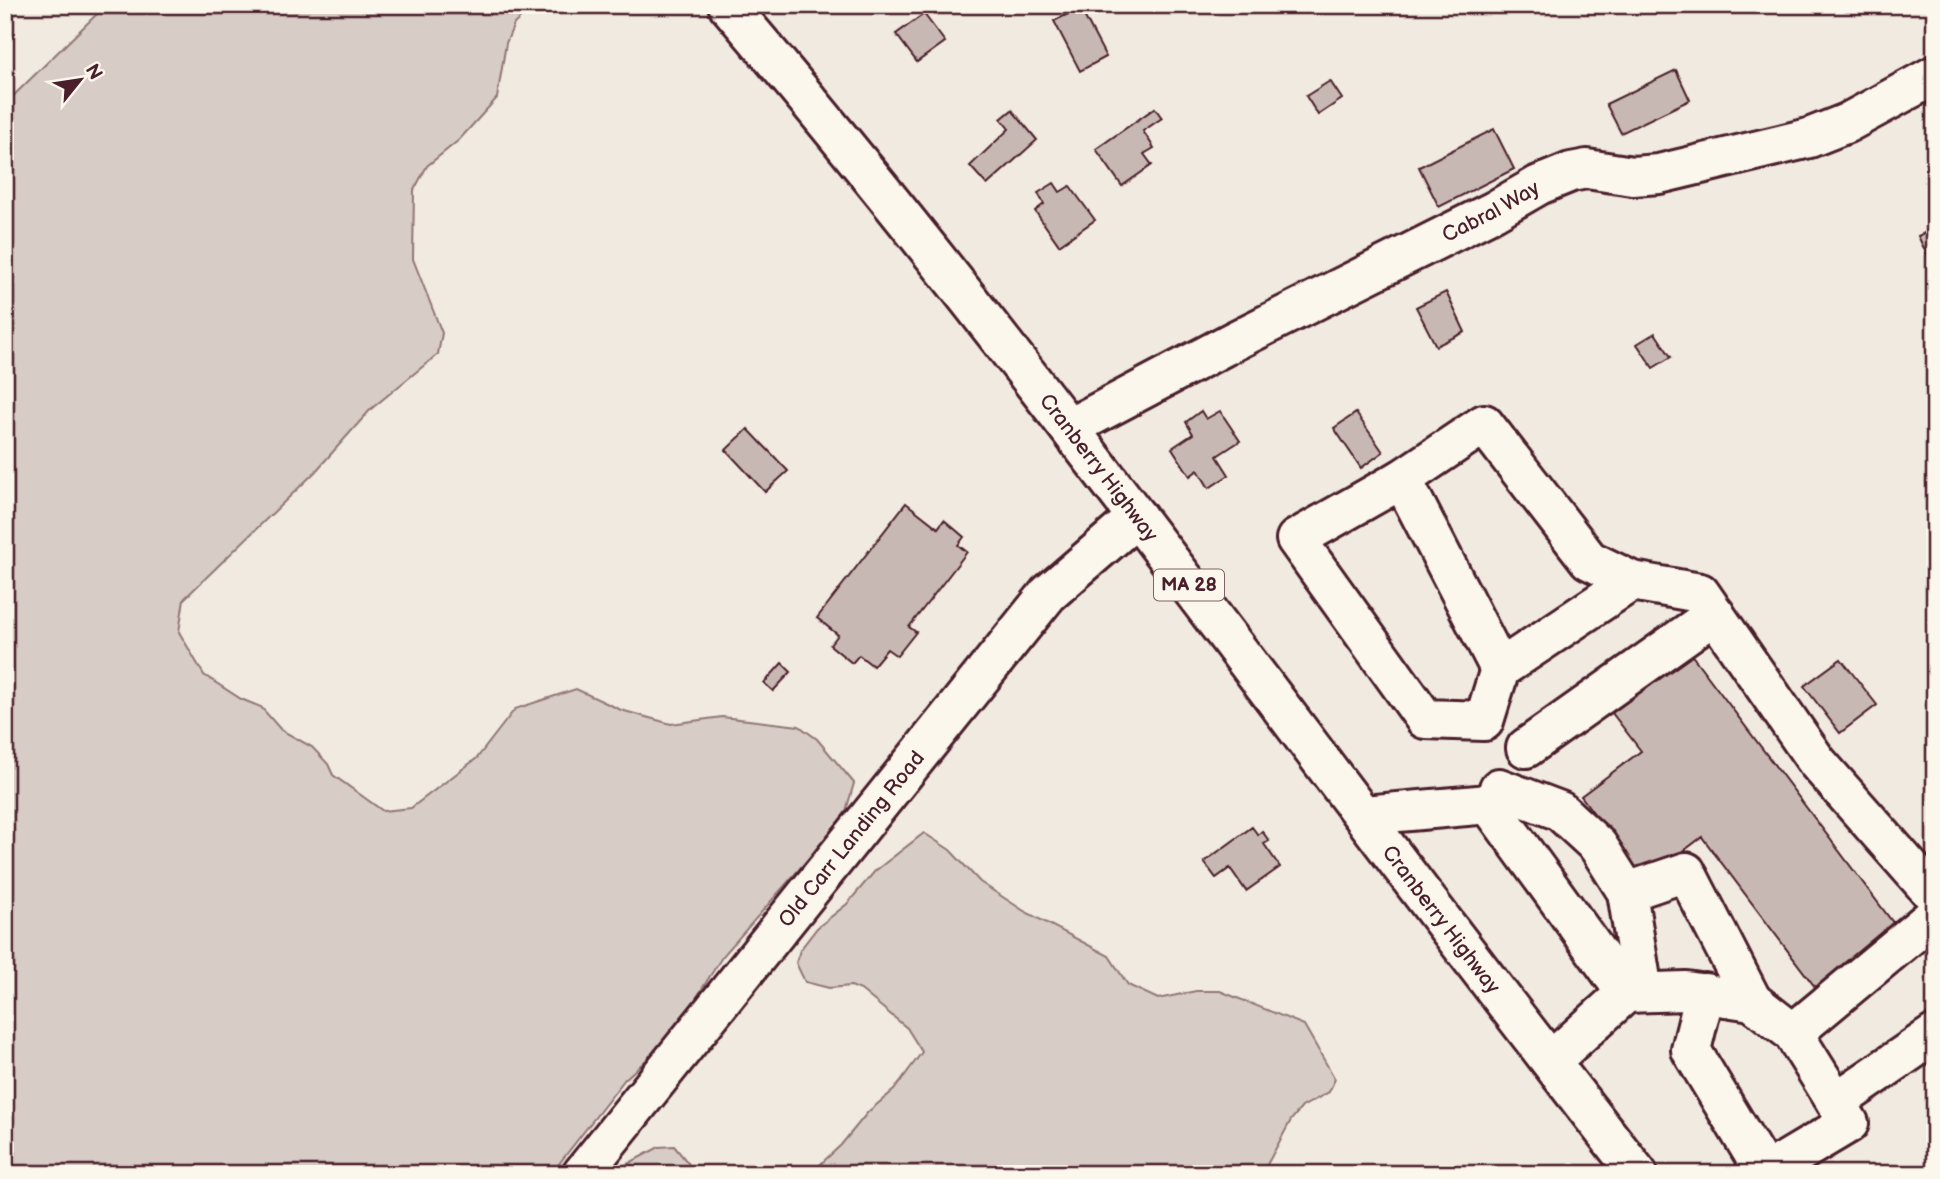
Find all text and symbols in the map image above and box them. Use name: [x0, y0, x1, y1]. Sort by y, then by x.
north arrow: [46, 46, 116, 116]
text: N: [80, 60, 107, 84]
street label: Cabral Way: [1438, 175, 1544, 247]
street label: Cranberry Highway: [1034, 389, 1164, 547]
road number: MA 28: [1154, 570, 1224, 600]
street label: Old Carr Landing Road: [773, 746, 930, 932]
street label: Cranberry Highway: [1377, 840, 1506, 999]

